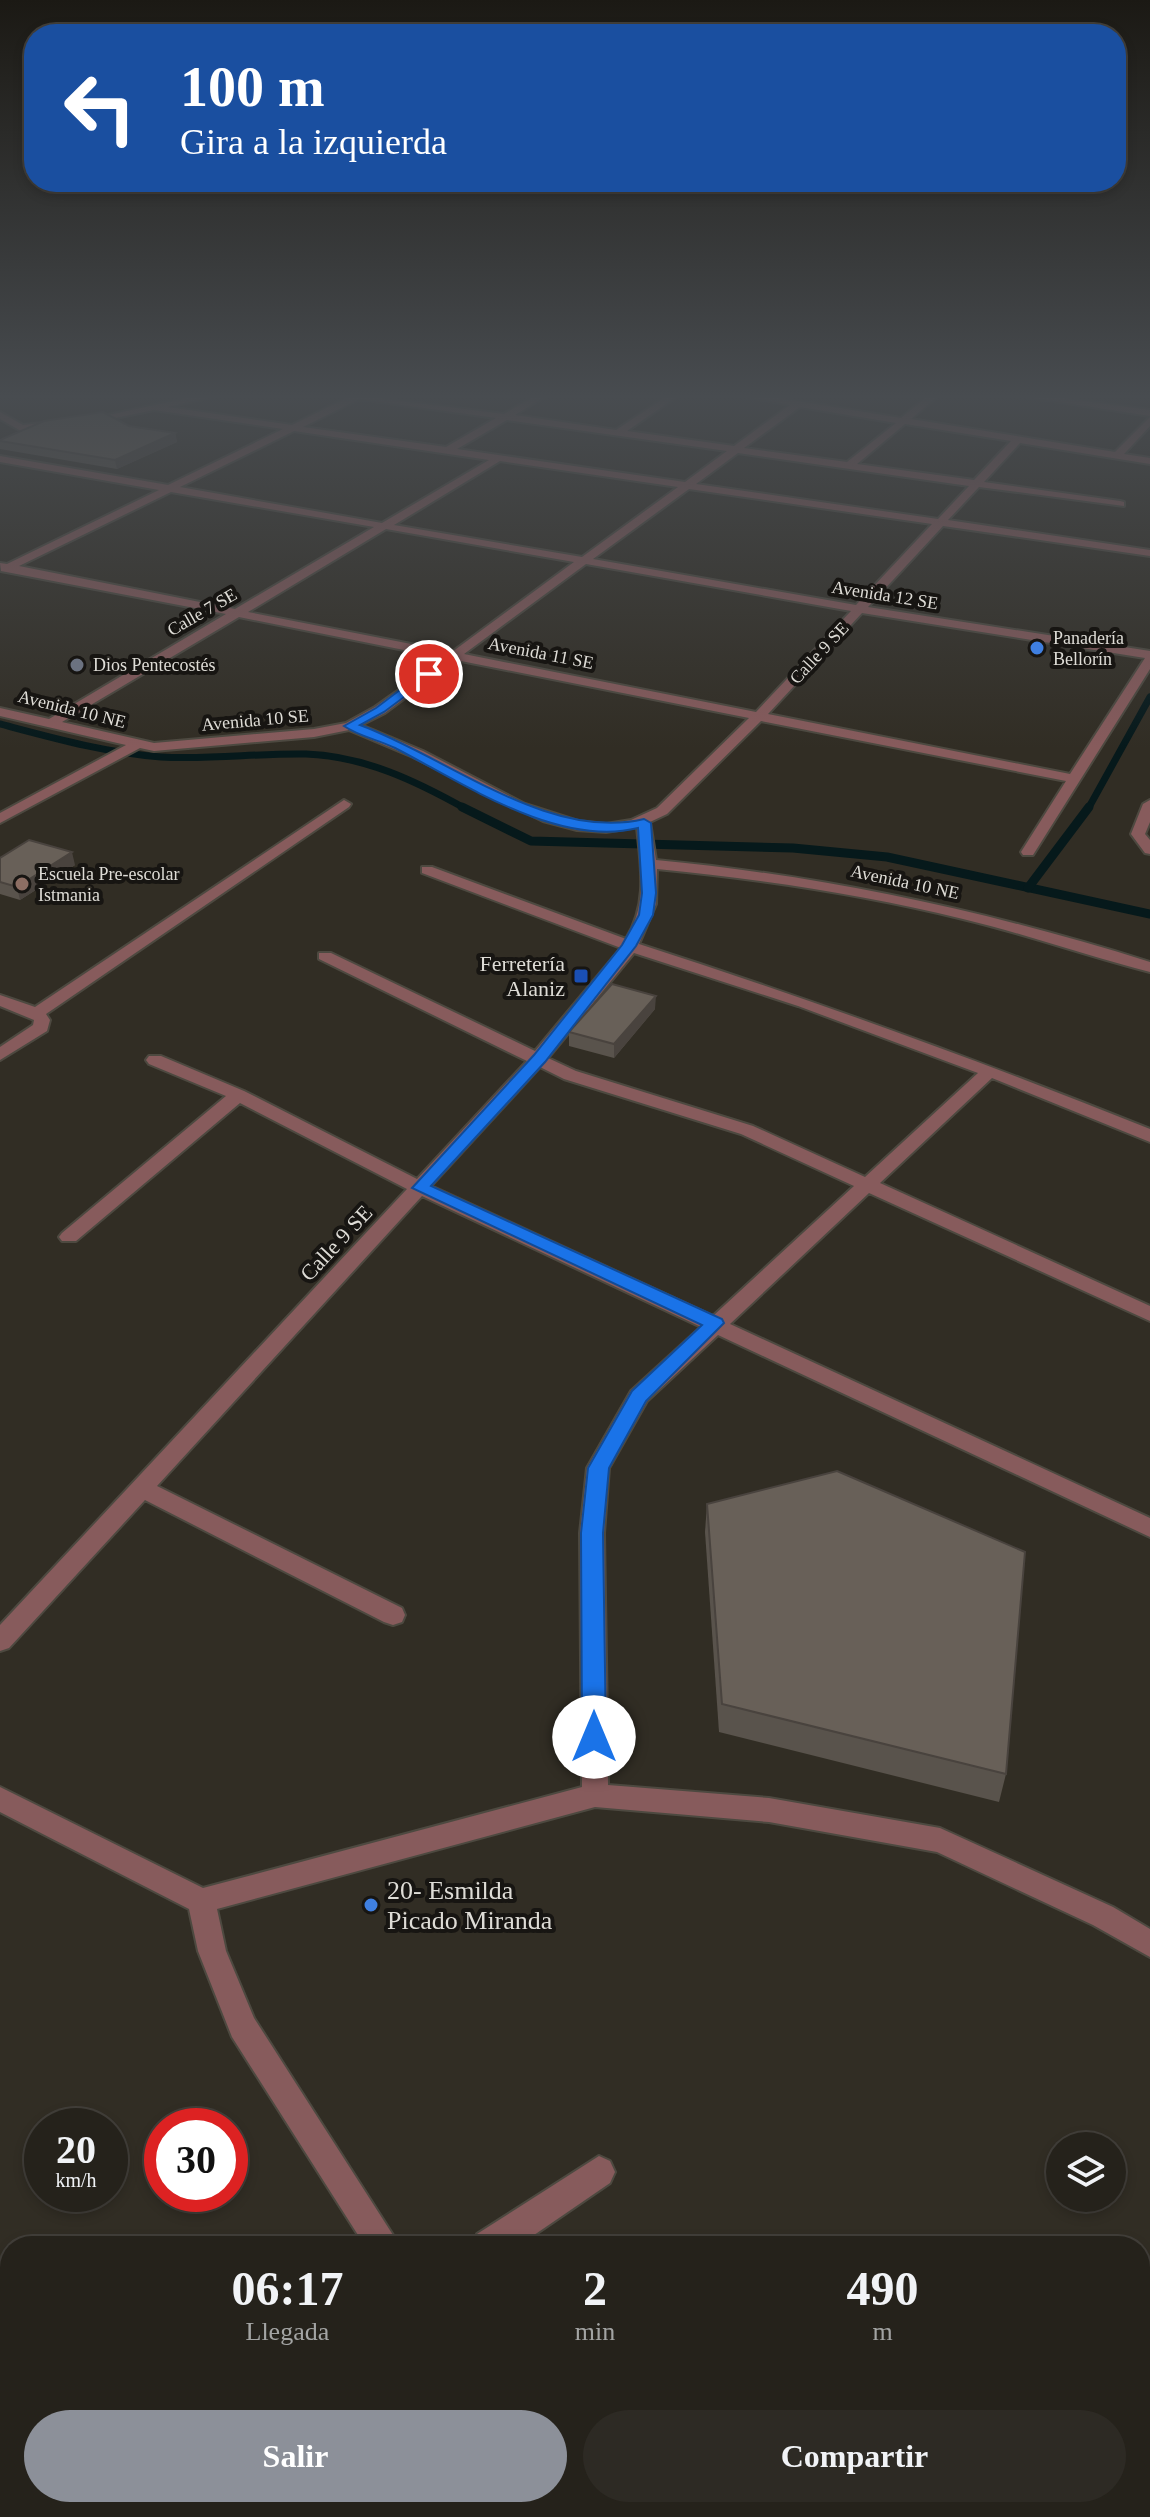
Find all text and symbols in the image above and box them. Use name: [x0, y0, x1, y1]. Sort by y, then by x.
icon: left: [48, 56, 152, 160]
text: 100 m: [180, 56, 325, 118]
text: Gira a la izquierda: [180, 122, 447, 162]
street label: Avenida 12 SE: [830, 577, 940, 613]
street label: Calle 7 SE: [164, 584, 240, 640]
street label: Calle 9 SE: [785, 618, 853, 688]
place label: Panadería Bellorín: [1053, 628, 1124, 669]
street label: Avenida 11 SE: [487, 633, 595, 673]
marker: Panadería Bellorín: [1028, 639, 1046, 657]
pin: [395, 640, 463, 708]
icon: arrive: [407, 652, 451, 696]
place label: Dios Pentecostés: [93, 655, 215, 675]
marker: Dios Pentecostés: [68, 656, 86, 674]
street label: Avenida 10 NE: [16, 686, 128, 732]
street label: Avenida 10 SE: [201, 705, 309, 735]
street label: Avenida 10 NE: [849, 861, 961, 903]
place label: Escuela Pre-escolar Istmania: [38, 864, 179, 905]
marker: Escuela Pre-escolar Istmania: [13, 875, 31, 893]
place label: Ferretería Alaniz: [480, 951, 565, 1001]
marker: Ferretería Alaniz: [572, 967, 590, 985]
street label: Calle 9 SE: [295, 1200, 377, 1286]
position arrow: [552, 1695, 636, 1779]
place label: 20- Esmilda Picado Miranda: [387, 1876, 553, 1935]
marker: 20- Esmilda Picado Miranda: [362, 1896, 380, 1914]
speed limit sign: 30: [144, 2108, 248, 2212]
text: 20: [56, 2127, 96, 2172]
map controls: [1046, 2132, 1126, 2212]
button: layers: [1046, 2132, 1126, 2212]
text: km/h: [55, 2169, 97, 2191]
text: 06:17: [231, 2262, 343, 2315]
text: 2: [583, 2262, 607, 2315]
text: 490: [847, 2262, 919, 2315]
text: Llegada: [246, 2317, 329, 2346]
text: min: [575, 2317, 615, 2346]
text: m: [872, 2317, 893, 2346]
button: Salir: [24, 2410, 567, 2502]
button: Compartir: [583, 2410, 1126, 2502]

